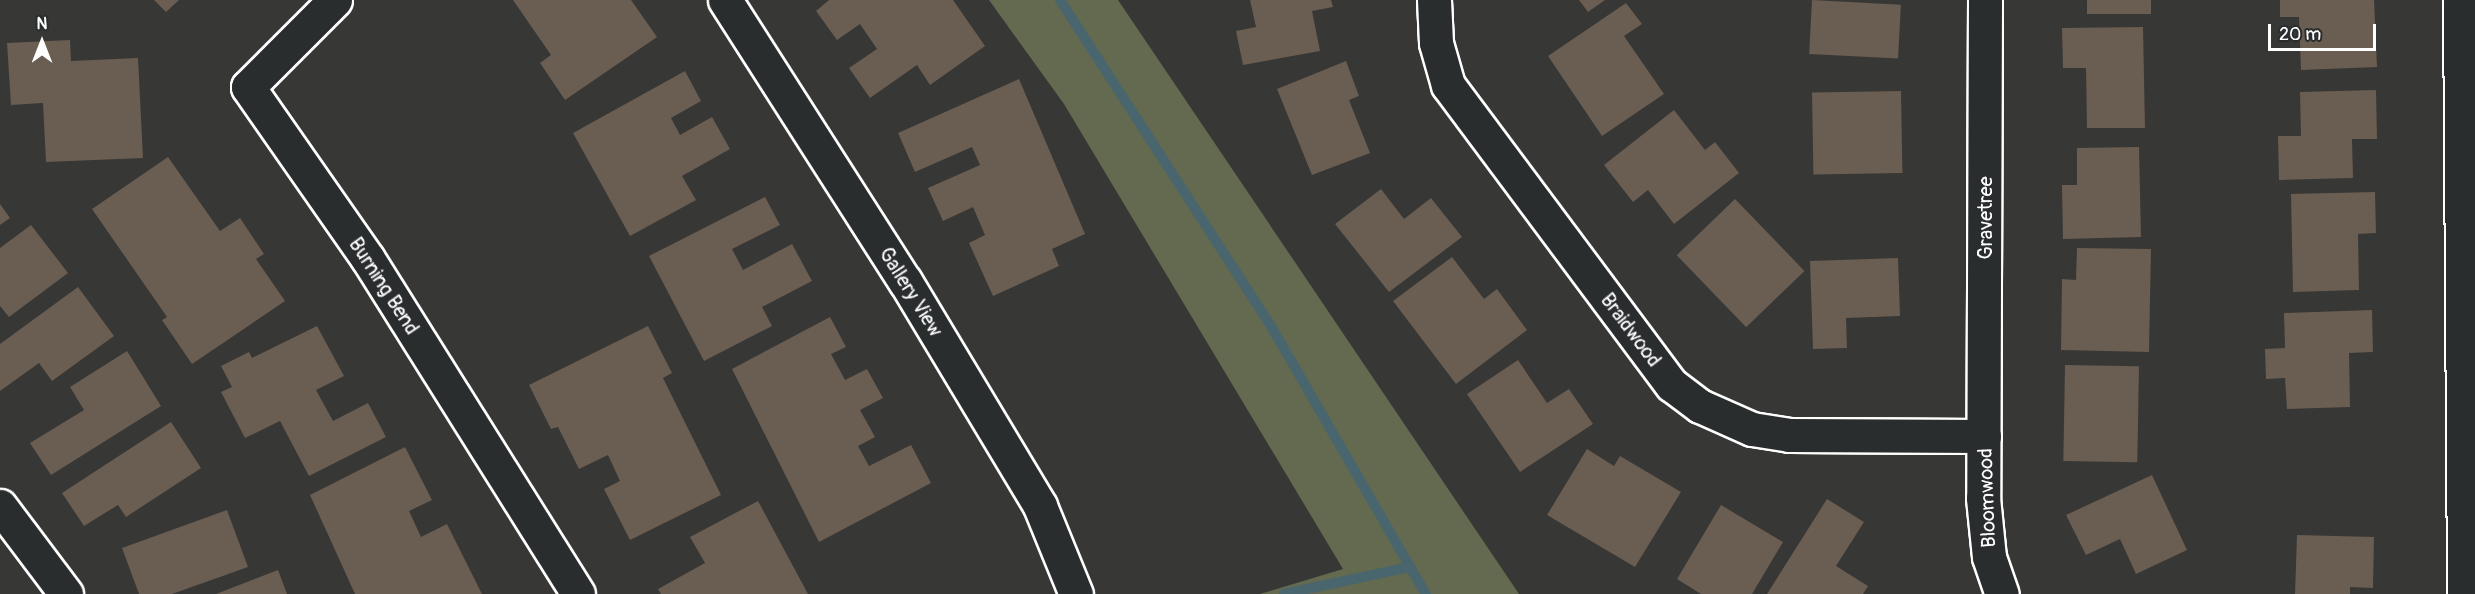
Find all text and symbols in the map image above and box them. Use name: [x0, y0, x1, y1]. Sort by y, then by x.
north arrow: [12, 12, 72, 72]
scale bar: [2271, 12, 2379, 50]
text: N: [37, 14, 47, 34]
text: 20 m: [2279, 23, 2321, 46]
street label: Gravetree: [1973, 176, 1997, 260]
street label: Burning Bend: [344, 233, 424, 339]
street label: Gallery View: [874, 243, 948, 341]
street label: Braidwood: [1596, 288, 1666, 372]
street label: Bloomwood: [1973, 448, 2001, 548]

